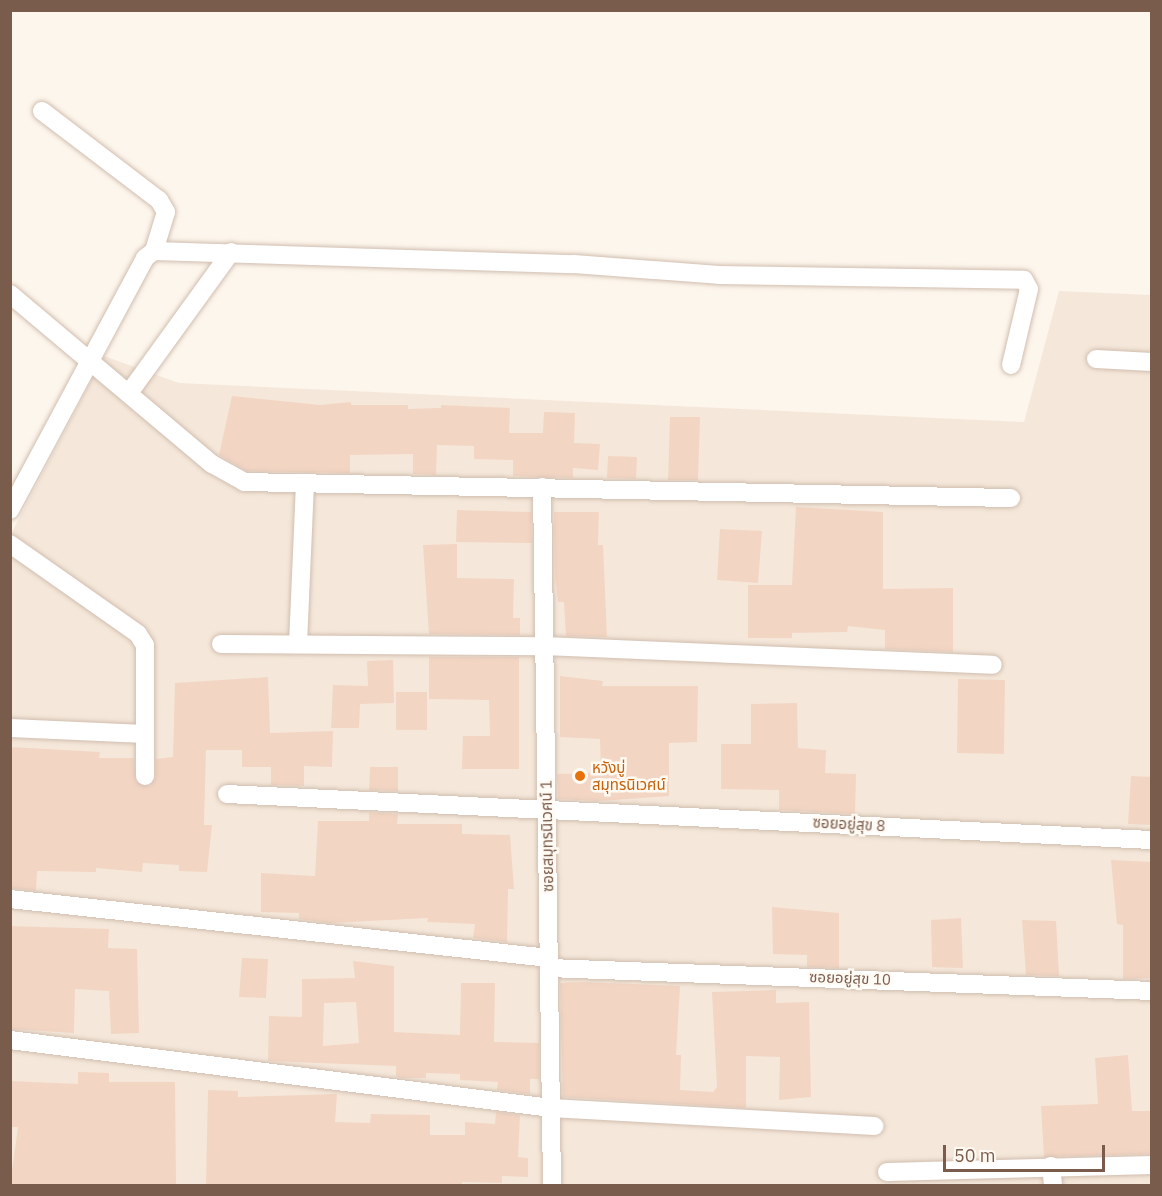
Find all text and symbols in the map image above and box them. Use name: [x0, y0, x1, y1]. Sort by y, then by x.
place label: หวังบู่ สมุทรนิเวศน์: [592, 758, 666, 793]
marker: หวังบู่ สมุทรนิเวศน์: [573, 769, 587, 783]
street label: ซอยสมุทรนิเวศน์ 1: [537, 780, 557, 892]
street label: ซอยอยู่สุข 8: [812, 813, 886, 835]
street label: ซอยอยู่สุข 10: [809, 968, 891, 988]
scale bar: [946, 1133, 1108, 1171]
text: 50 m: [954, 1144, 996, 1167]

